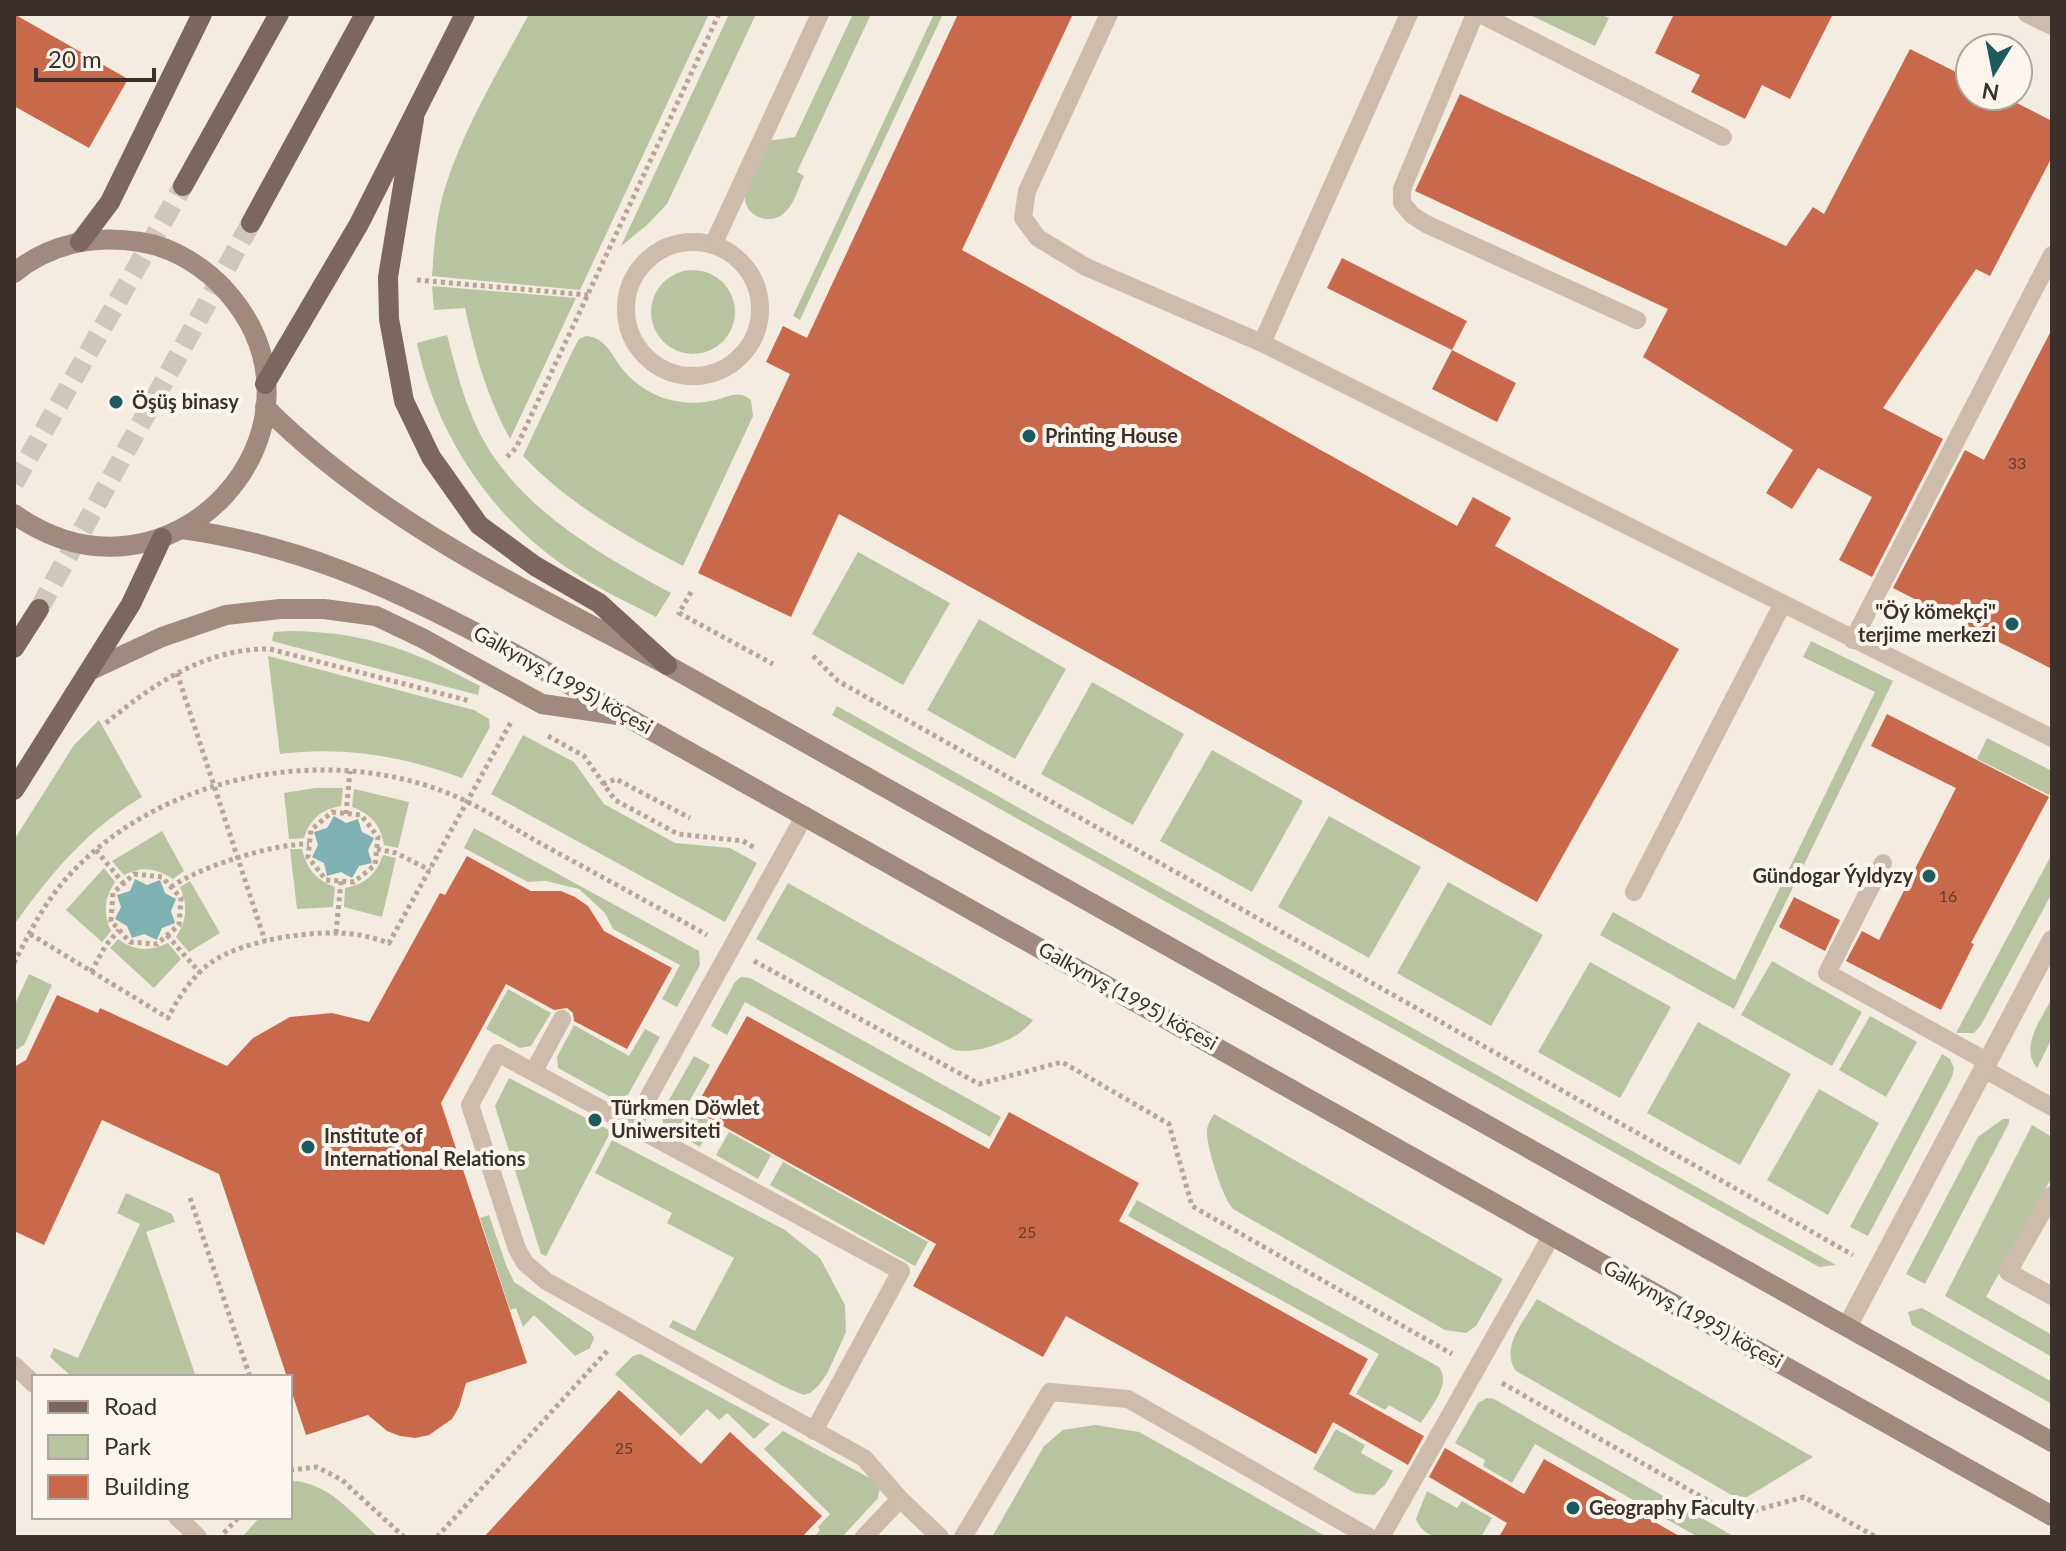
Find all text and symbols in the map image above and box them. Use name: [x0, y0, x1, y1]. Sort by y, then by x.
scale bar: [36, 32, 154, 82]
north arrow: [1954, 32, 2034, 112]
text: 20 m: [48, 44, 102, 73]
text: N: [1980, 77, 2001, 107]
place label: Öşüş binasy: [132, 389, 239, 413]
marker: Öşüş binasy: [107, 393, 125, 411]
place label: Printing House: [1045, 423, 1178, 447]
marker: Printing House: [1020, 427, 1038, 445]
house number: 33: [2008, 453, 2026, 472]
place label: "Öý kömekçi" terjime merkezi: [1858, 599, 1996, 646]
marker: "Öý kömekçi" terjime merkezi: [2003, 615, 2021, 633]
street label: Galkynyş (1995) köçesi: [470, 620, 657, 738]
place label: Gündogar Ýyldyzy: [1752, 863, 1913, 887]
marker: Gündogar Ýyldyzy: [1920, 867, 1938, 885]
house number: 16: [1939, 886, 1957, 905]
street label: Galkynyş (1995) köçesi: [1035, 936, 1222, 1054]
place label: Türkmen Döwlet Uniwersiteti: [611, 1095, 760, 1142]
marker: Türkmen Döwlet Uniwersiteti: [586, 1111, 604, 1129]
place label: Institute of International Relations: [324, 1123, 526, 1170]
marker: Institute of International Relations: [299, 1138, 317, 1156]
house number: 25: [1018, 1222, 1036, 1241]
street label: Galkynyş (1995) köçesi: [1600, 1254, 1787, 1372]
legend: [32, 1375, 292, 1519]
text: Road: [104, 1391, 157, 1420]
text: Park: [104, 1431, 152, 1460]
house number: 25: [615, 1438, 633, 1457]
text: Building: [104, 1471, 189, 1500]
place label: Geography Faculty: [1589, 1495, 1755, 1519]
marker: Geography Faculty: [1564, 1499, 1582, 1517]

